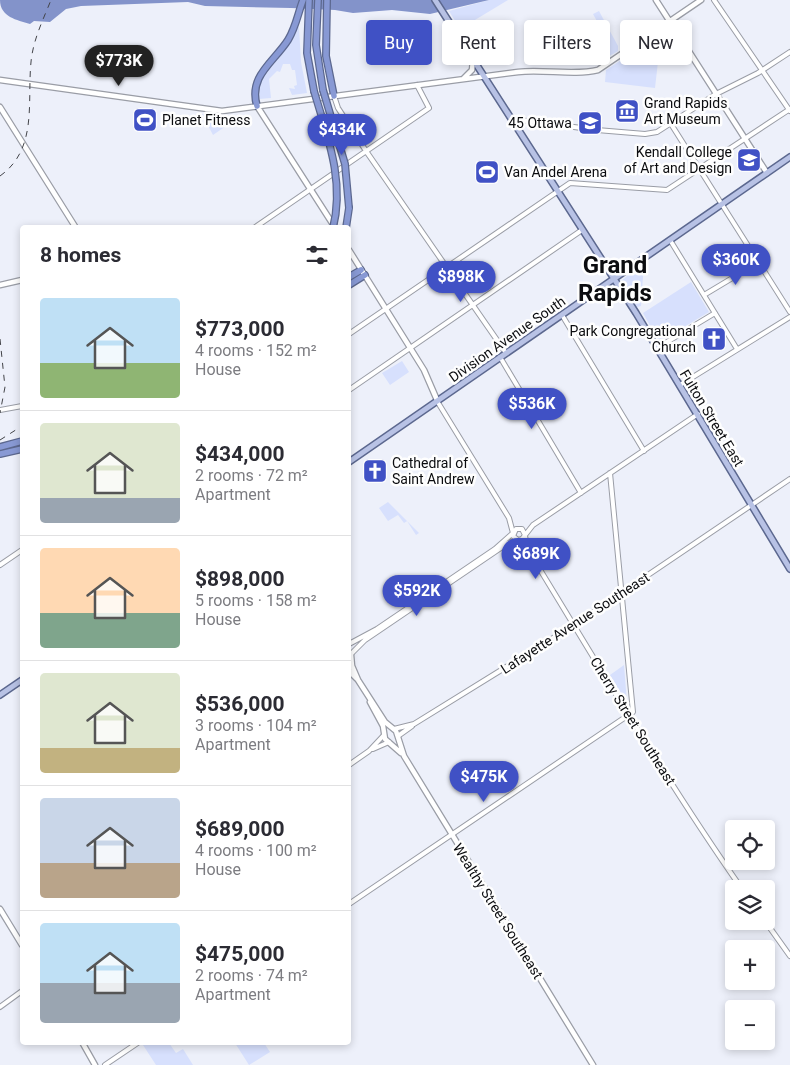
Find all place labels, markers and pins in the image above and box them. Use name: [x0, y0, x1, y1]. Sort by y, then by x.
pin: $773K: [84, 44, 154, 87]
place label: Grand Rapids Art Museum: [644, 95, 727, 127]
museum icon: Grand Rapids Art Museum: [614, 98, 640, 124]
sports icon: Planet Fitness: [132, 107, 158, 133]
school or university icon: 45 Ottawa: [577, 110, 603, 136]
place label: Planet Fitness: [162, 112, 250, 128]
pin: $434K: [307, 114, 377, 156]
place label: 45 Ottawa: [508, 115, 572, 131]
place label: Kendall College of Art and Design: [624, 144, 732, 176]
school or university icon: Kendall College of Art and Design: [736, 147, 762, 173]
sports icon: Van Andel Arena: [474, 159, 500, 185]
place label: Van Andel Arena: [504, 164, 607, 180]
pin: $360K: [701, 244, 771, 286]
pin: $898K: [426, 260, 496, 303]
place label: Park Congregational Church: [569, 323, 696, 355]
church icon: Park Congregational Church: [701, 326, 727, 352]
pin: $536K: [497, 388, 567, 430]
place label: Cathedral of Saint Andrew: [392, 455, 475, 487]
church icon: Cathedral of Saint Andrew: [362, 458, 388, 484]
pin: $689K: [501, 538, 571, 580]
pin: $592K: [382, 574, 452, 617]
pin: $475K: [449, 760, 519, 803]

